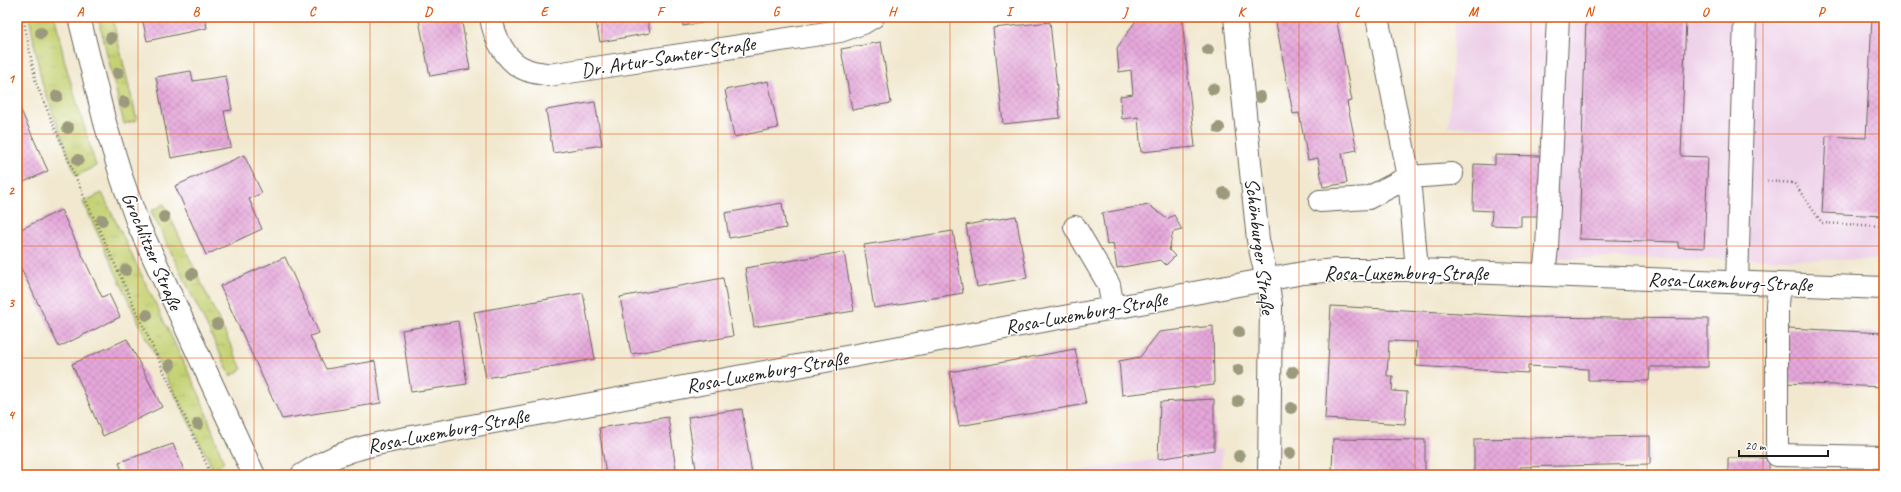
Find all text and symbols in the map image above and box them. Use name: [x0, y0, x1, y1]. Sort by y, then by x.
text: A: [77, 4, 85, 20]
text: B: [193, 4, 201, 20]
text: C: [309, 4, 317, 20]
text: D: [424, 4, 433, 20]
text: E: [541, 4, 550, 20]
text: F: [657, 4, 666, 20]
text: G: [773, 4, 781, 20]
text: H: [888, 4, 898, 20]
text: I: [1006, 4, 1015, 20]
text: J: [1122, 4, 1129, 20]
text: K: [1238, 4, 1248, 20]
text: L: [1354, 4, 1361, 20]
text: M: [1468, 4, 1479, 20]
text: N: [1585, 4, 1596, 20]
text: O: [1702, 4, 1711, 20]
text: P: [1818, 4, 1827, 20]
street label: Dr. Artur-Samter-Straße: [579, 31, 758, 83]
text: 1: [8, 71, 16, 87]
street label: Schönburger Straße: [1239, 177, 1281, 317]
text: 2: [8, 183, 15, 199]
street label: Grochlitzer Straße: [116, 188, 189, 315]
street label: Rosa-Luxemburg-Straße: [1324, 261, 1489, 286]
street label: Rosa-Luxemburg-Straße: [1648, 267, 1814, 297]
street label: Rosa-Luxemburg-Straße: [1003, 286, 1170, 340]
text: 3: [8, 295, 15, 311]
street label: Rosa-Luxemburg-Straße: [684, 345, 851, 399]
street label: Rosa-Luxemburg-Straße: [365, 403, 532, 459]
text: 4: [8, 407, 16, 423]
scale bar: [1739, 432, 1828, 458]
text: 20 m: [1745, 438, 1767, 454]

